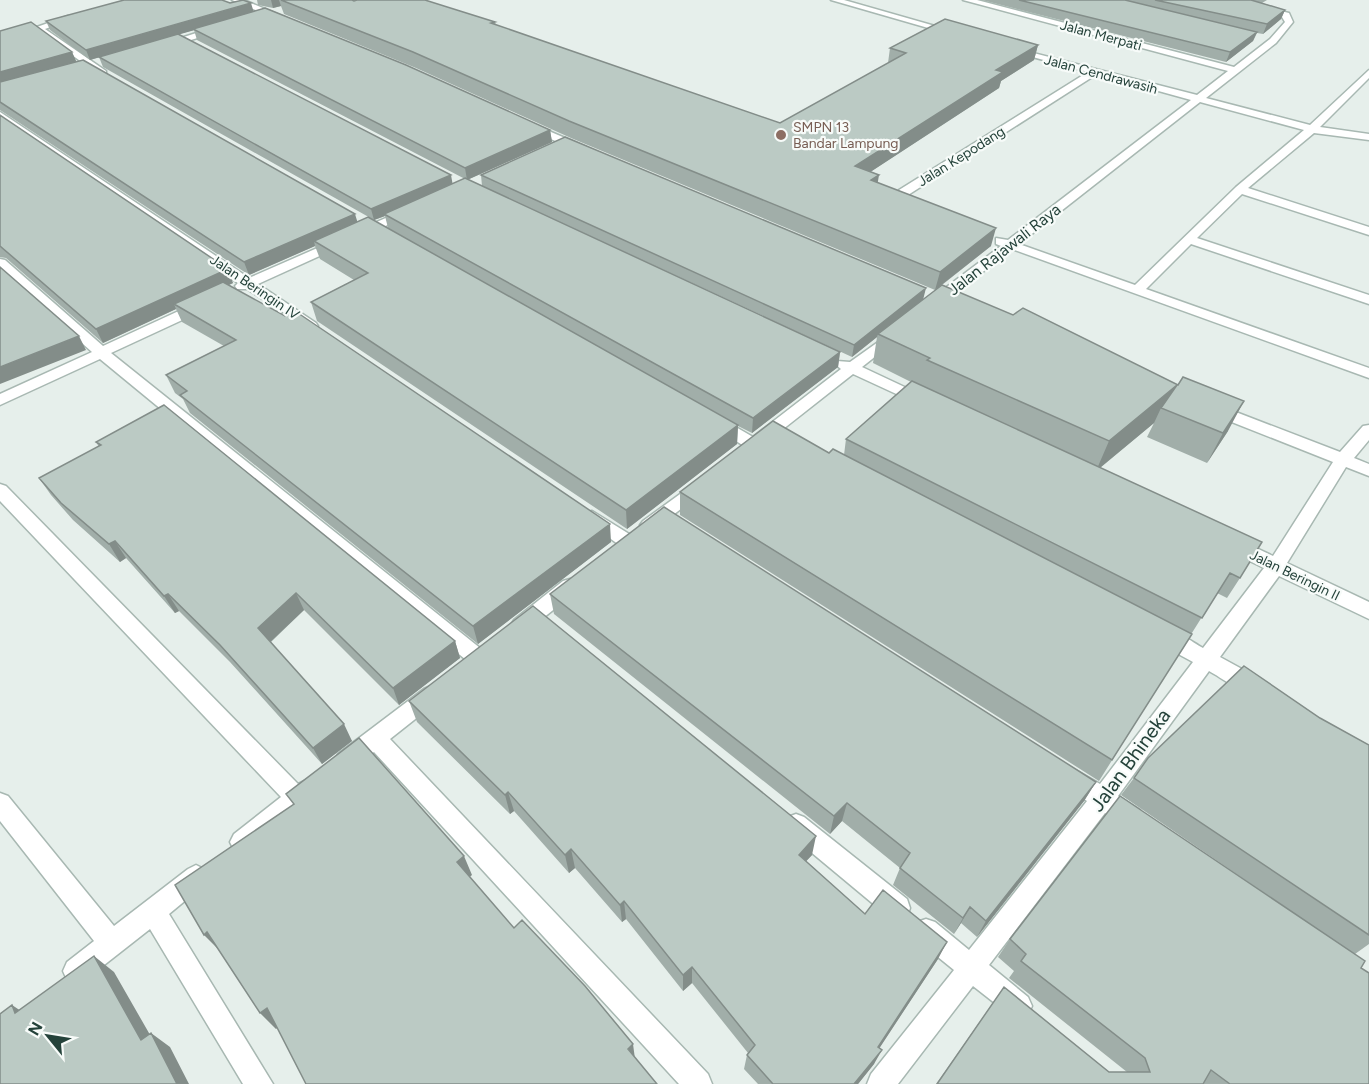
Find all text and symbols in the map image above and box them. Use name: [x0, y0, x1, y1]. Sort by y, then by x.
street label: Jalan Merpati: [1058, 16, 1144, 55]
street label: Jalan Cendrawasih: [1042, 51, 1160, 98]
place label: SMPN 13 Bandar Lampung: [793, 119, 899, 152]
street label: Jalan Kepodang: [914, 123, 1008, 190]
marker: SMPN 13 Bandar Lampung: [774, 128, 788, 142]
street label: Jalan Rajawali Raya: [944, 200, 1064, 299]
street label: Jalan Beringin IV: [207, 251, 303, 324]
street label: Jalan Beringin II: [1247, 546, 1343, 605]
street label: Jalan Bhineka: [1085, 704, 1175, 816]
north arrow: [18, 1006, 78, 1066]
text: N: [24, 1019, 47, 1039]

